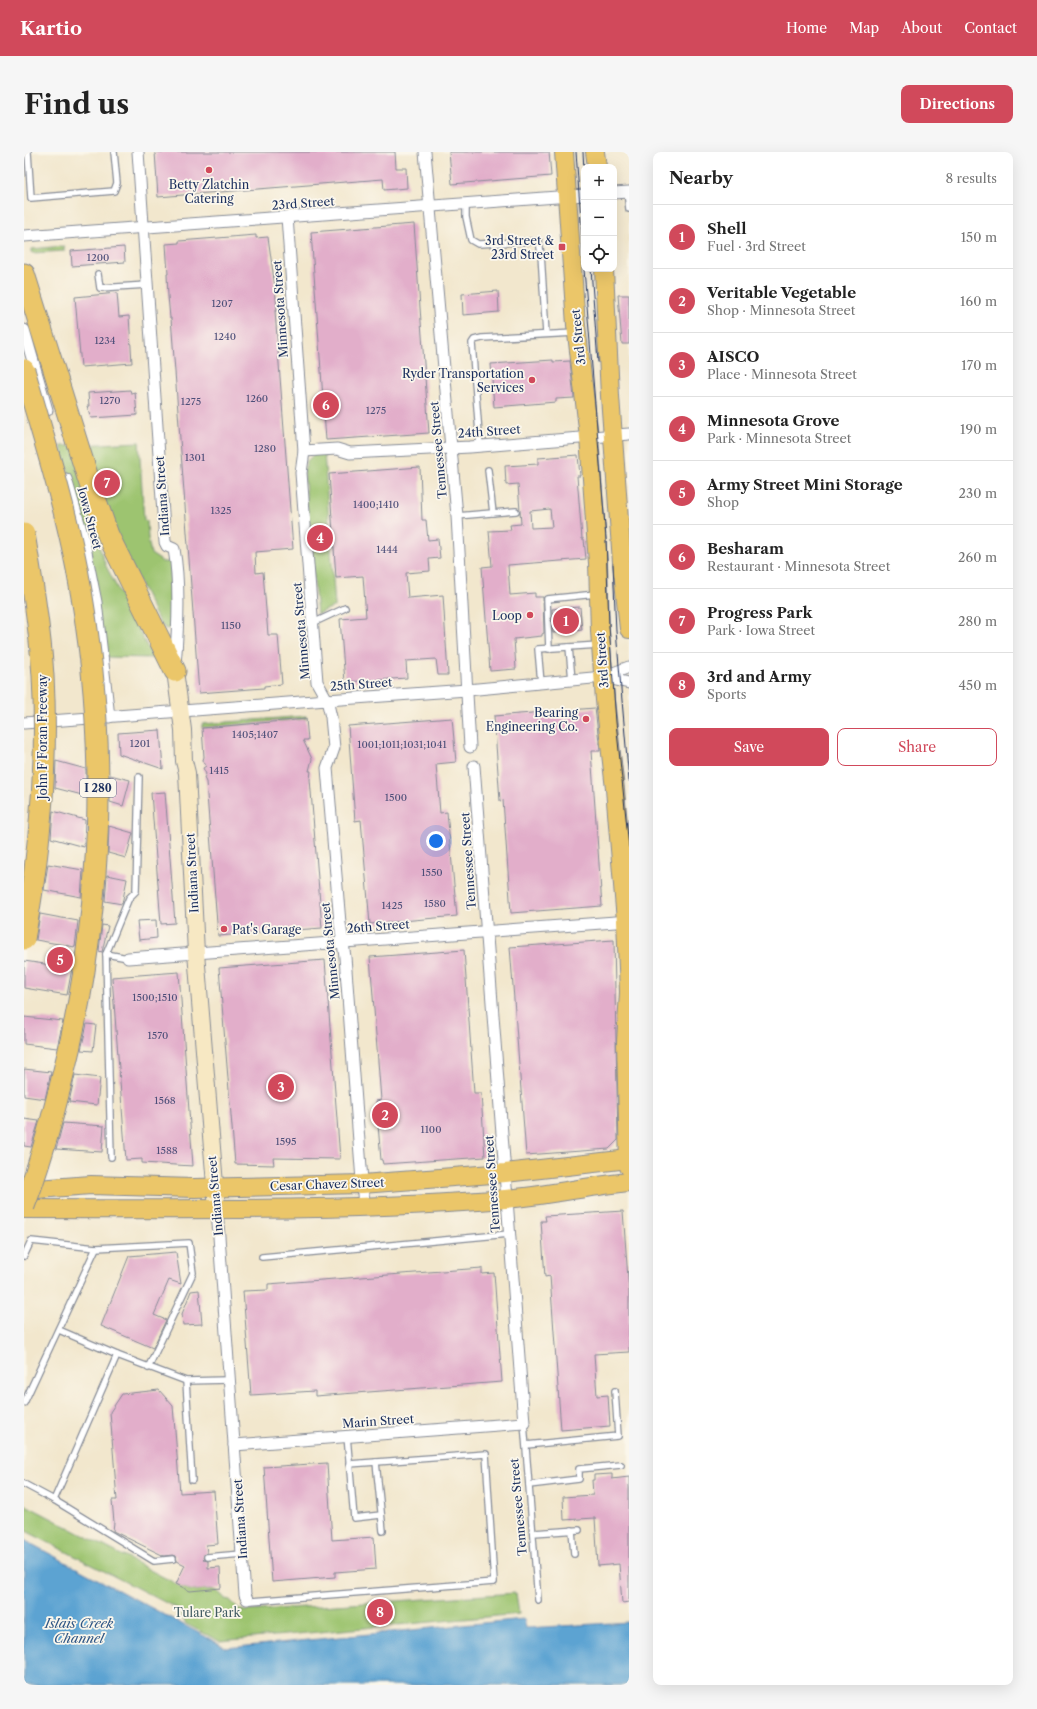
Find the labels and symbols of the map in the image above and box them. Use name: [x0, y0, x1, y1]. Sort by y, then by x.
marker: Betty Zlatchin Catering: [204, 165, 214, 175]
place label: Betty Zlatchin Catering: [169, 177, 250, 206]
street label: 23rd Street: [271, 193, 336, 213]
place label: 3rd Street & 23rd Street: [485, 233, 555, 262]
marker: 3rd Street & 23rd Street: [557, 242, 567, 252]
house number: 1200: [87, 251, 109, 264]
street label: Minnesota Street: [269, 259, 291, 358]
house number: 1207: [211, 297, 233, 310]
street label: 3rd Street: [568, 308, 588, 366]
house number: 1240: [214, 330, 236, 343]
house number: 1234: [94, 334, 116, 347]
place label: Ryder Transportation Services: [402, 366, 524, 395]
marker: Ryder Transportation Services: [527, 375, 537, 385]
pin: 6: [313, 390, 339, 420]
house number: 1260: [246, 392, 268, 405]
house number: 1270: [99, 394, 121, 407]
house number: 1275: [181, 395, 201, 408]
street label: Tennessee Street: [426, 400, 450, 499]
house number: 1275: [366, 404, 386, 417]
street label: 24th Street: [457, 421, 522, 441]
house number: 1280: [254, 442, 276, 455]
house number: 1301: [185, 451, 206, 464]
street label: Indiana Street: [152, 455, 172, 537]
pin: 7: [94, 468, 120, 498]
street label: Iowa Street: [74, 485, 106, 552]
house number: 1400;1410: [353, 498, 399, 511]
house number: 1325: [211, 504, 231, 517]
pin: 4: [307, 523, 333, 553]
house number: 1444: [376, 543, 398, 556]
street label: Minnesota Street: [289, 581, 313, 680]
pin: 1: [553, 606, 579, 636]
place label: Loop: [492, 608, 522, 623]
marker: Loop: [525, 610, 535, 620]
house number: 1150: [221, 619, 241, 632]
street label: 3rd Street: [593, 631, 611, 688]
street label: John F Foran Freeway: [35, 674, 50, 802]
street label: 25th Street: [329, 674, 393, 694]
place label: Bearing Engineering Co.: [486, 705, 579, 734]
marker: Bearing Engineering Co.: [581, 714, 591, 724]
house number: 1405;1407: [232, 728, 278, 741]
house number: 1201: [130, 737, 151, 750]
house number: 1001;1011;1031;1041: [357, 738, 447, 751]
house number: 1415: [209, 764, 229, 777]
road number: I 280: [80, 779, 116, 797]
house number: 1500: [385, 791, 407, 804]
street label: Tennessee Street: [457, 811, 479, 910]
your location: [426, 831, 446, 851]
street label: Indiana Street: [182, 832, 202, 913]
house number: 1550: [421, 866, 443, 879]
house number: 1580: [424, 897, 446, 910]
house number: 1425: [381, 899, 403, 912]
street label: Minnesota Street: [317, 901, 343, 1000]
street label: 26th Street: [346, 916, 411, 936]
place label: Pat's Garage: [232, 922, 302, 937]
marker: Pat's Garage: [219, 924, 229, 934]
pin: 5: [47, 945, 73, 975]
house number: 1500;1510: [132, 991, 178, 1004]
house number: 1570: [148, 1029, 168, 1042]
pin: 3: [268, 1072, 294, 1102]
house number: 1568: [154, 1094, 176, 1107]
pin: 2: [372, 1100, 398, 1130]
house number: 1100: [420, 1123, 442, 1136]
street label: Tennessee Street: [481, 1134, 503, 1233]
house number: 1595: [276, 1135, 296, 1148]
house number: 1588: [156, 1144, 178, 1157]
street label: Indiana Street: [204, 1155, 226, 1237]
street label: Cesar Chavez Street: [269, 1174, 385, 1193]
street label: Marin Street: [342, 1411, 415, 1431]
street label: Tennessee Street: [506, 1457, 530, 1556]
street label: Indiana Street: [230, 1478, 250, 1560]
pin: 8: [367, 1597, 393, 1627]
park label: Tulare Park: [174, 1605, 241, 1620]
water label: Islais Creek Channel: [44, 1615, 114, 1646]

